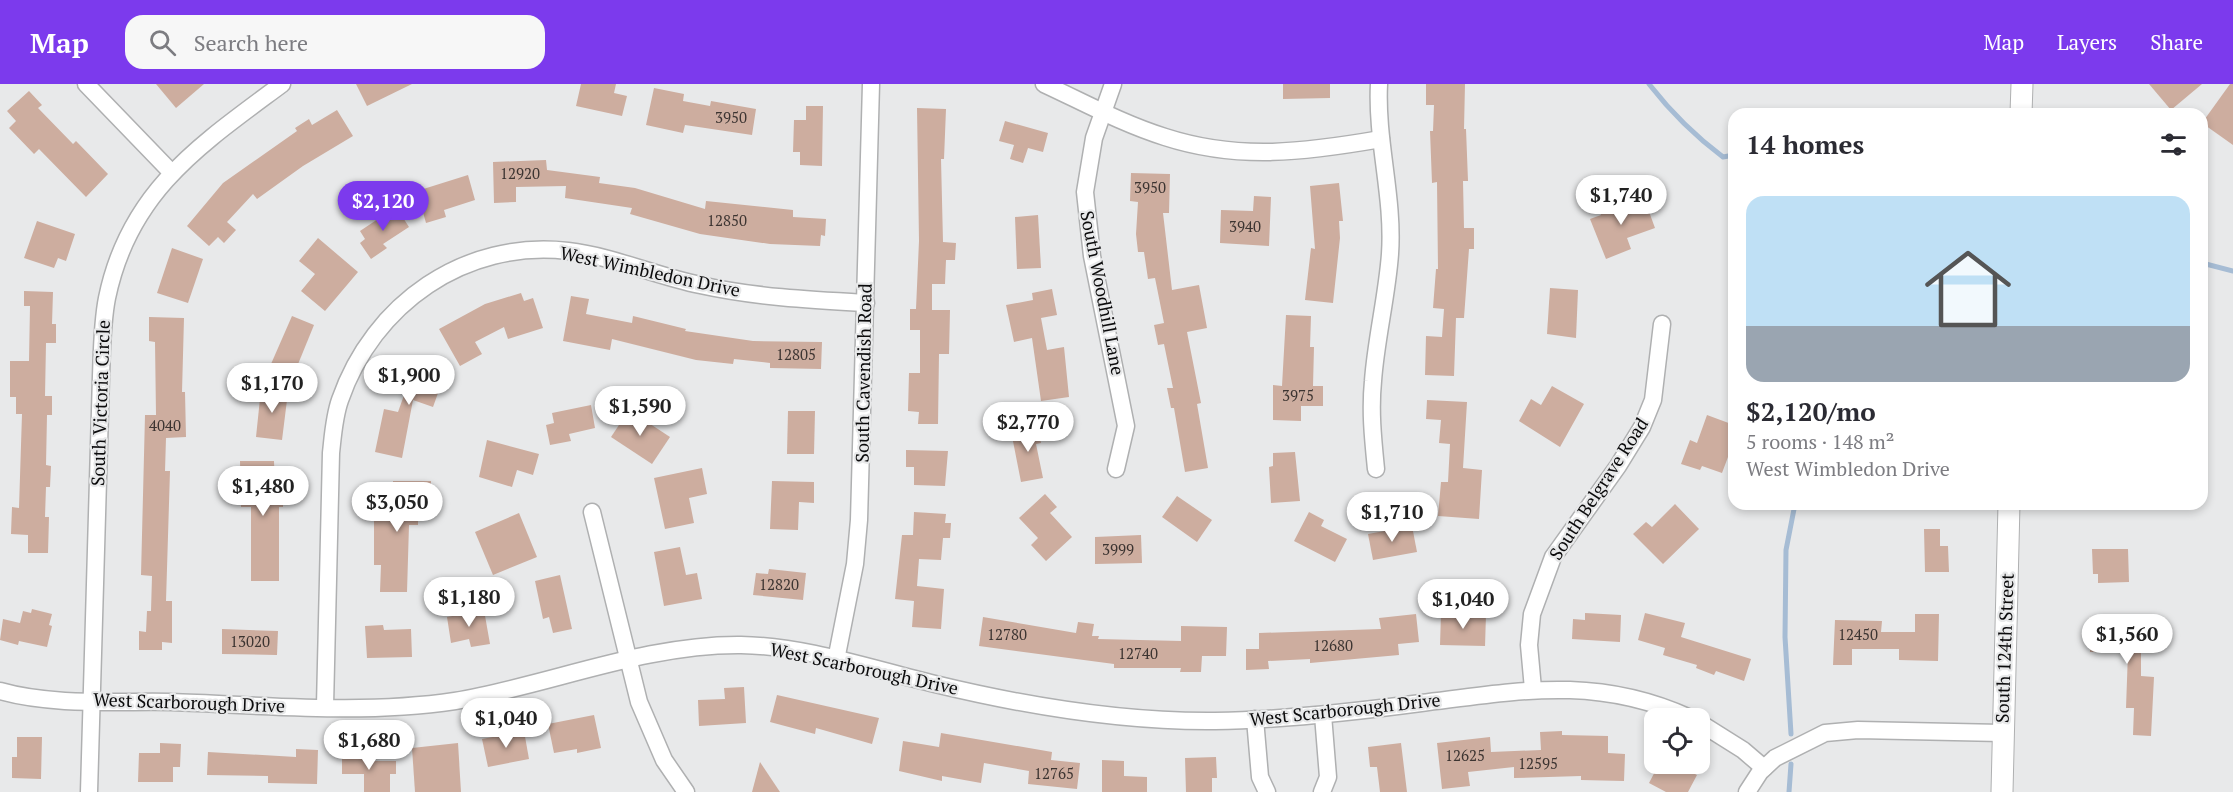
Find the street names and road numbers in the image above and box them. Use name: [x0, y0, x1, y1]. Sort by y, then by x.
street label: South Woodhill Lane: [1075, 209, 1131, 377]
street label: West Wimbledon Drive: [558, 240, 742, 302]
street label: South Cavendish Road: [849, 283, 877, 463]
street label: South Victoria Circle: [85, 319, 115, 487]
street label: South Belgrave Road: [1543, 413, 1653, 564]
street label: South 124th Street: [1989, 572, 2019, 723]
street label: West Scarborough Drive: [768, 636, 961, 700]
street label: West Scarborough Drive: [93, 687, 285, 717]
street label: West Scarborough Drive: [1248, 687, 1442, 731]

